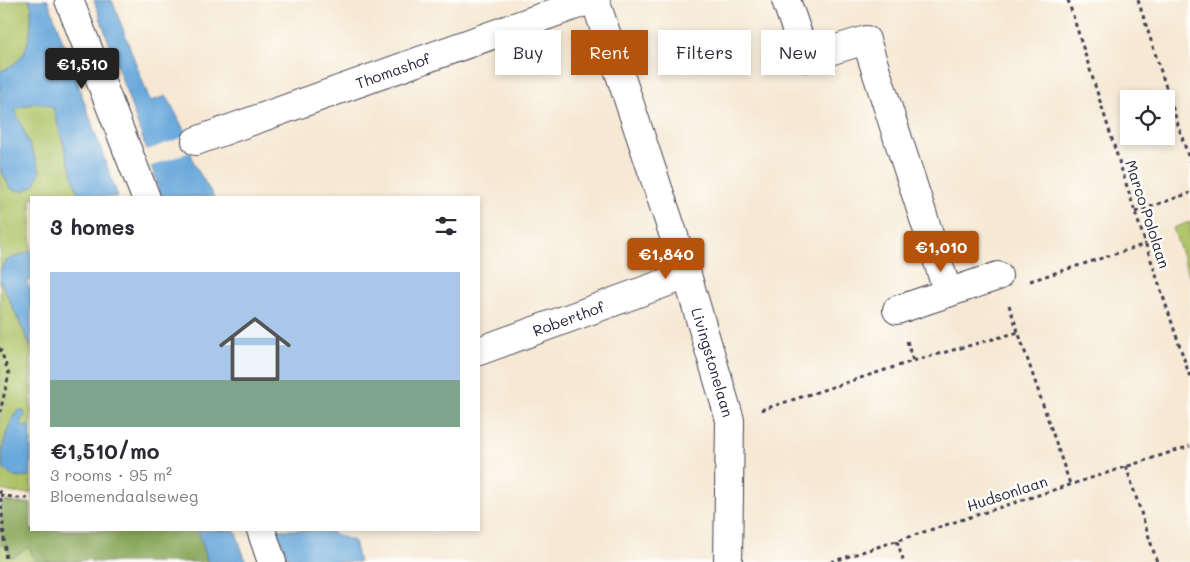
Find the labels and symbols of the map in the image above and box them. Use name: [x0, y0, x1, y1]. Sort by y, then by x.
pin: €1,510: [41, 48, 123, 90]
street label: Thomashof: [353, 48, 434, 93]
street label: Marco Pololaan: [1121, 157, 1175, 271]
pin: €1,010: [900, 230, 982, 273]
pin: €1,840: [625, 238, 707, 280]
street label: Roberthof: [530, 296, 608, 341]
street label: Livingstonelaan: [687, 305, 739, 419]
street label: Hudsonlaan: [964, 471, 1050, 515]

